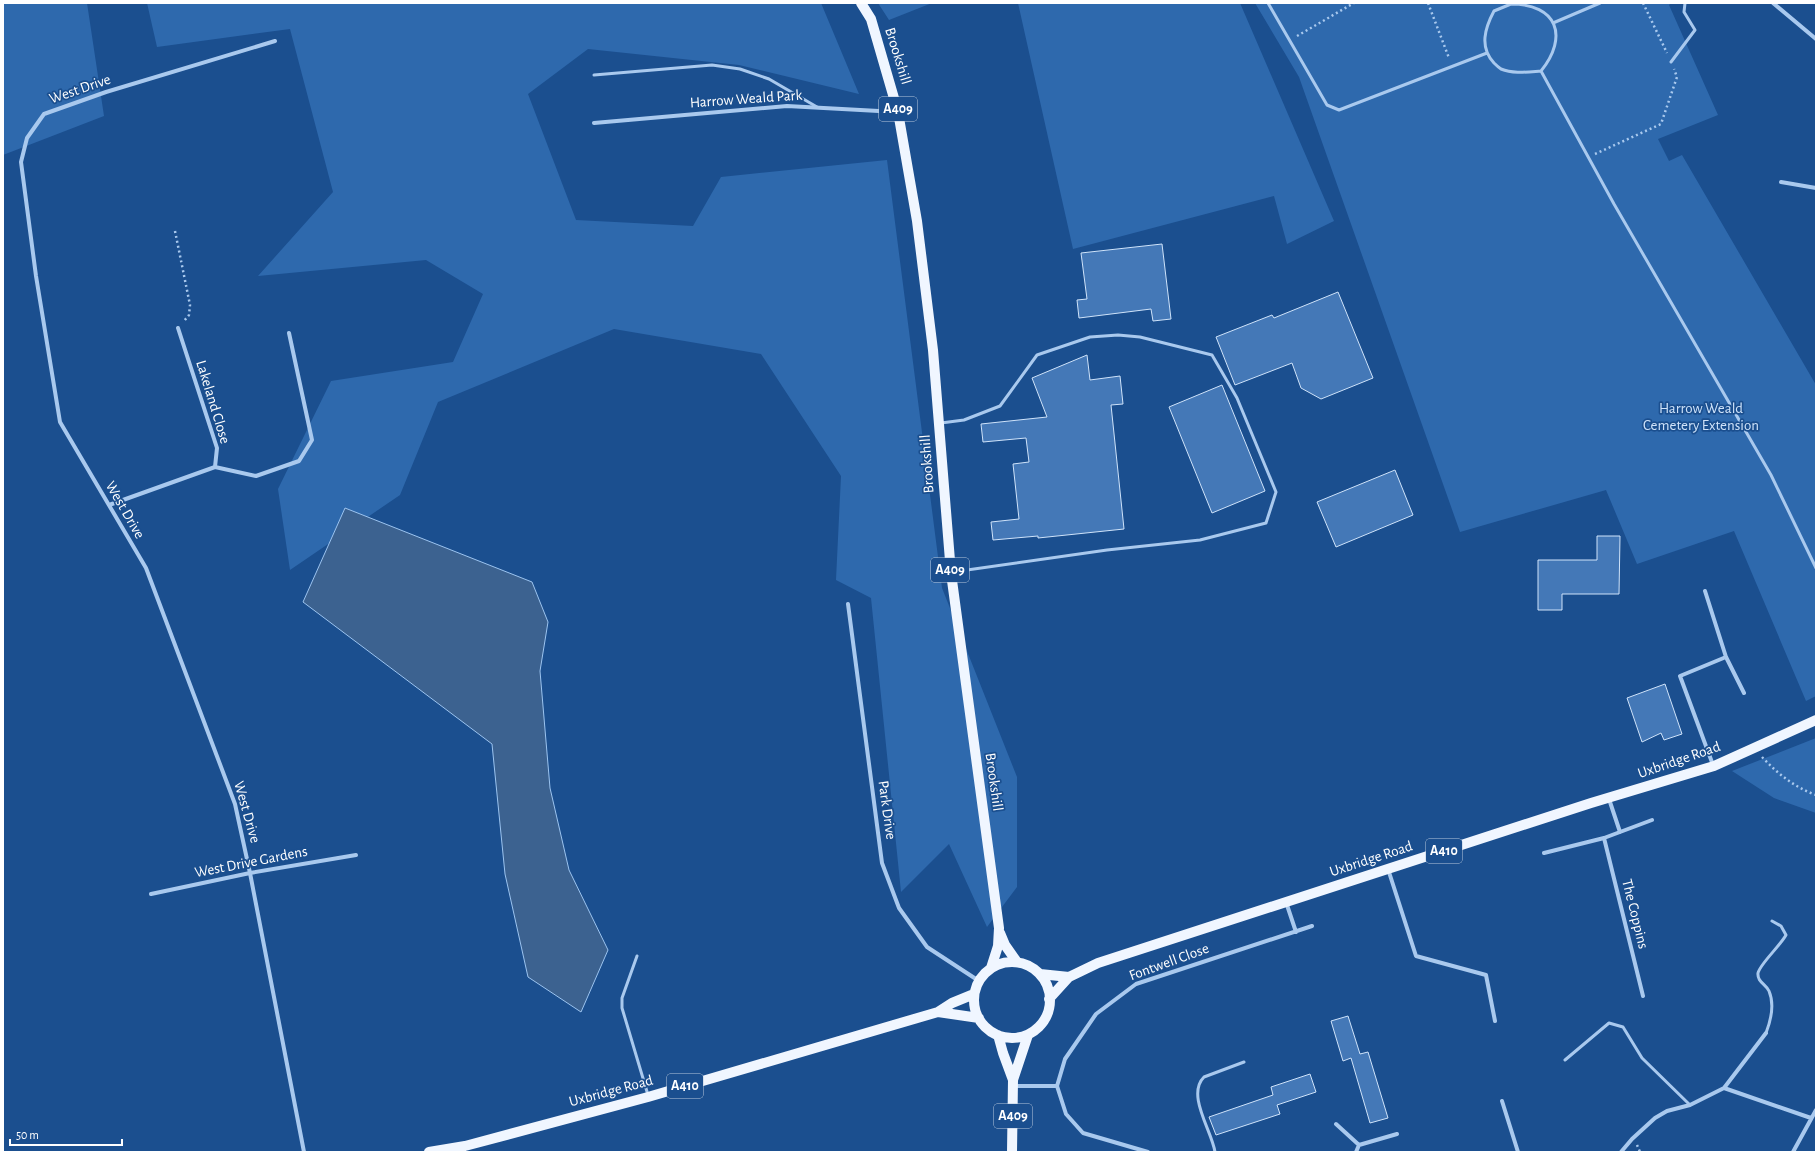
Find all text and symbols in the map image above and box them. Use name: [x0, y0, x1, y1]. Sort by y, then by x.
street label: Brookshill: [882, 26, 914, 86]
street label: West Drive: [47, 72, 113, 106]
street label: Harrow Weald Park: [689, 88, 803, 110]
road number: A409: [879, 97, 917, 121]
street label: Lakeland Close: [193, 358, 233, 446]
park label: Harrow Weald Cemetery Extension: [1643, 401, 1759, 433]
street label: Brookshill: [917, 434, 937, 494]
street label: West Drive: [103, 479, 147, 541]
road number: A409: [931, 558, 969, 582]
street label: Uxbridge Road: [1636, 739, 1722, 781]
street label: Brookshill: [982, 752, 1006, 812]
street label: West Drive: [231, 779, 263, 845]
street label: Park Drive: [875, 779, 899, 841]
street label: Uxbridge Road: [1328, 838, 1415, 879]
road number: A410: [1426, 839, 1462, 863]
street label: West Drive Gardens: [193, 844, 309, 880]
street label: The Coppins: [1619, 878, 1651, 950]
street label: Fontwell Close: [1127, 941, 1211, 983]
street label: Uxbridge Road: [567, 1073, 655, 1109]
road number: A410: [667, 1074, 703, 1098]
road number: A409: [994, 1104, 1032, 1128]
scale bar: [10, 1121, 122, 1147]
text: 50 m: [16, 1129, 39, 1141]

